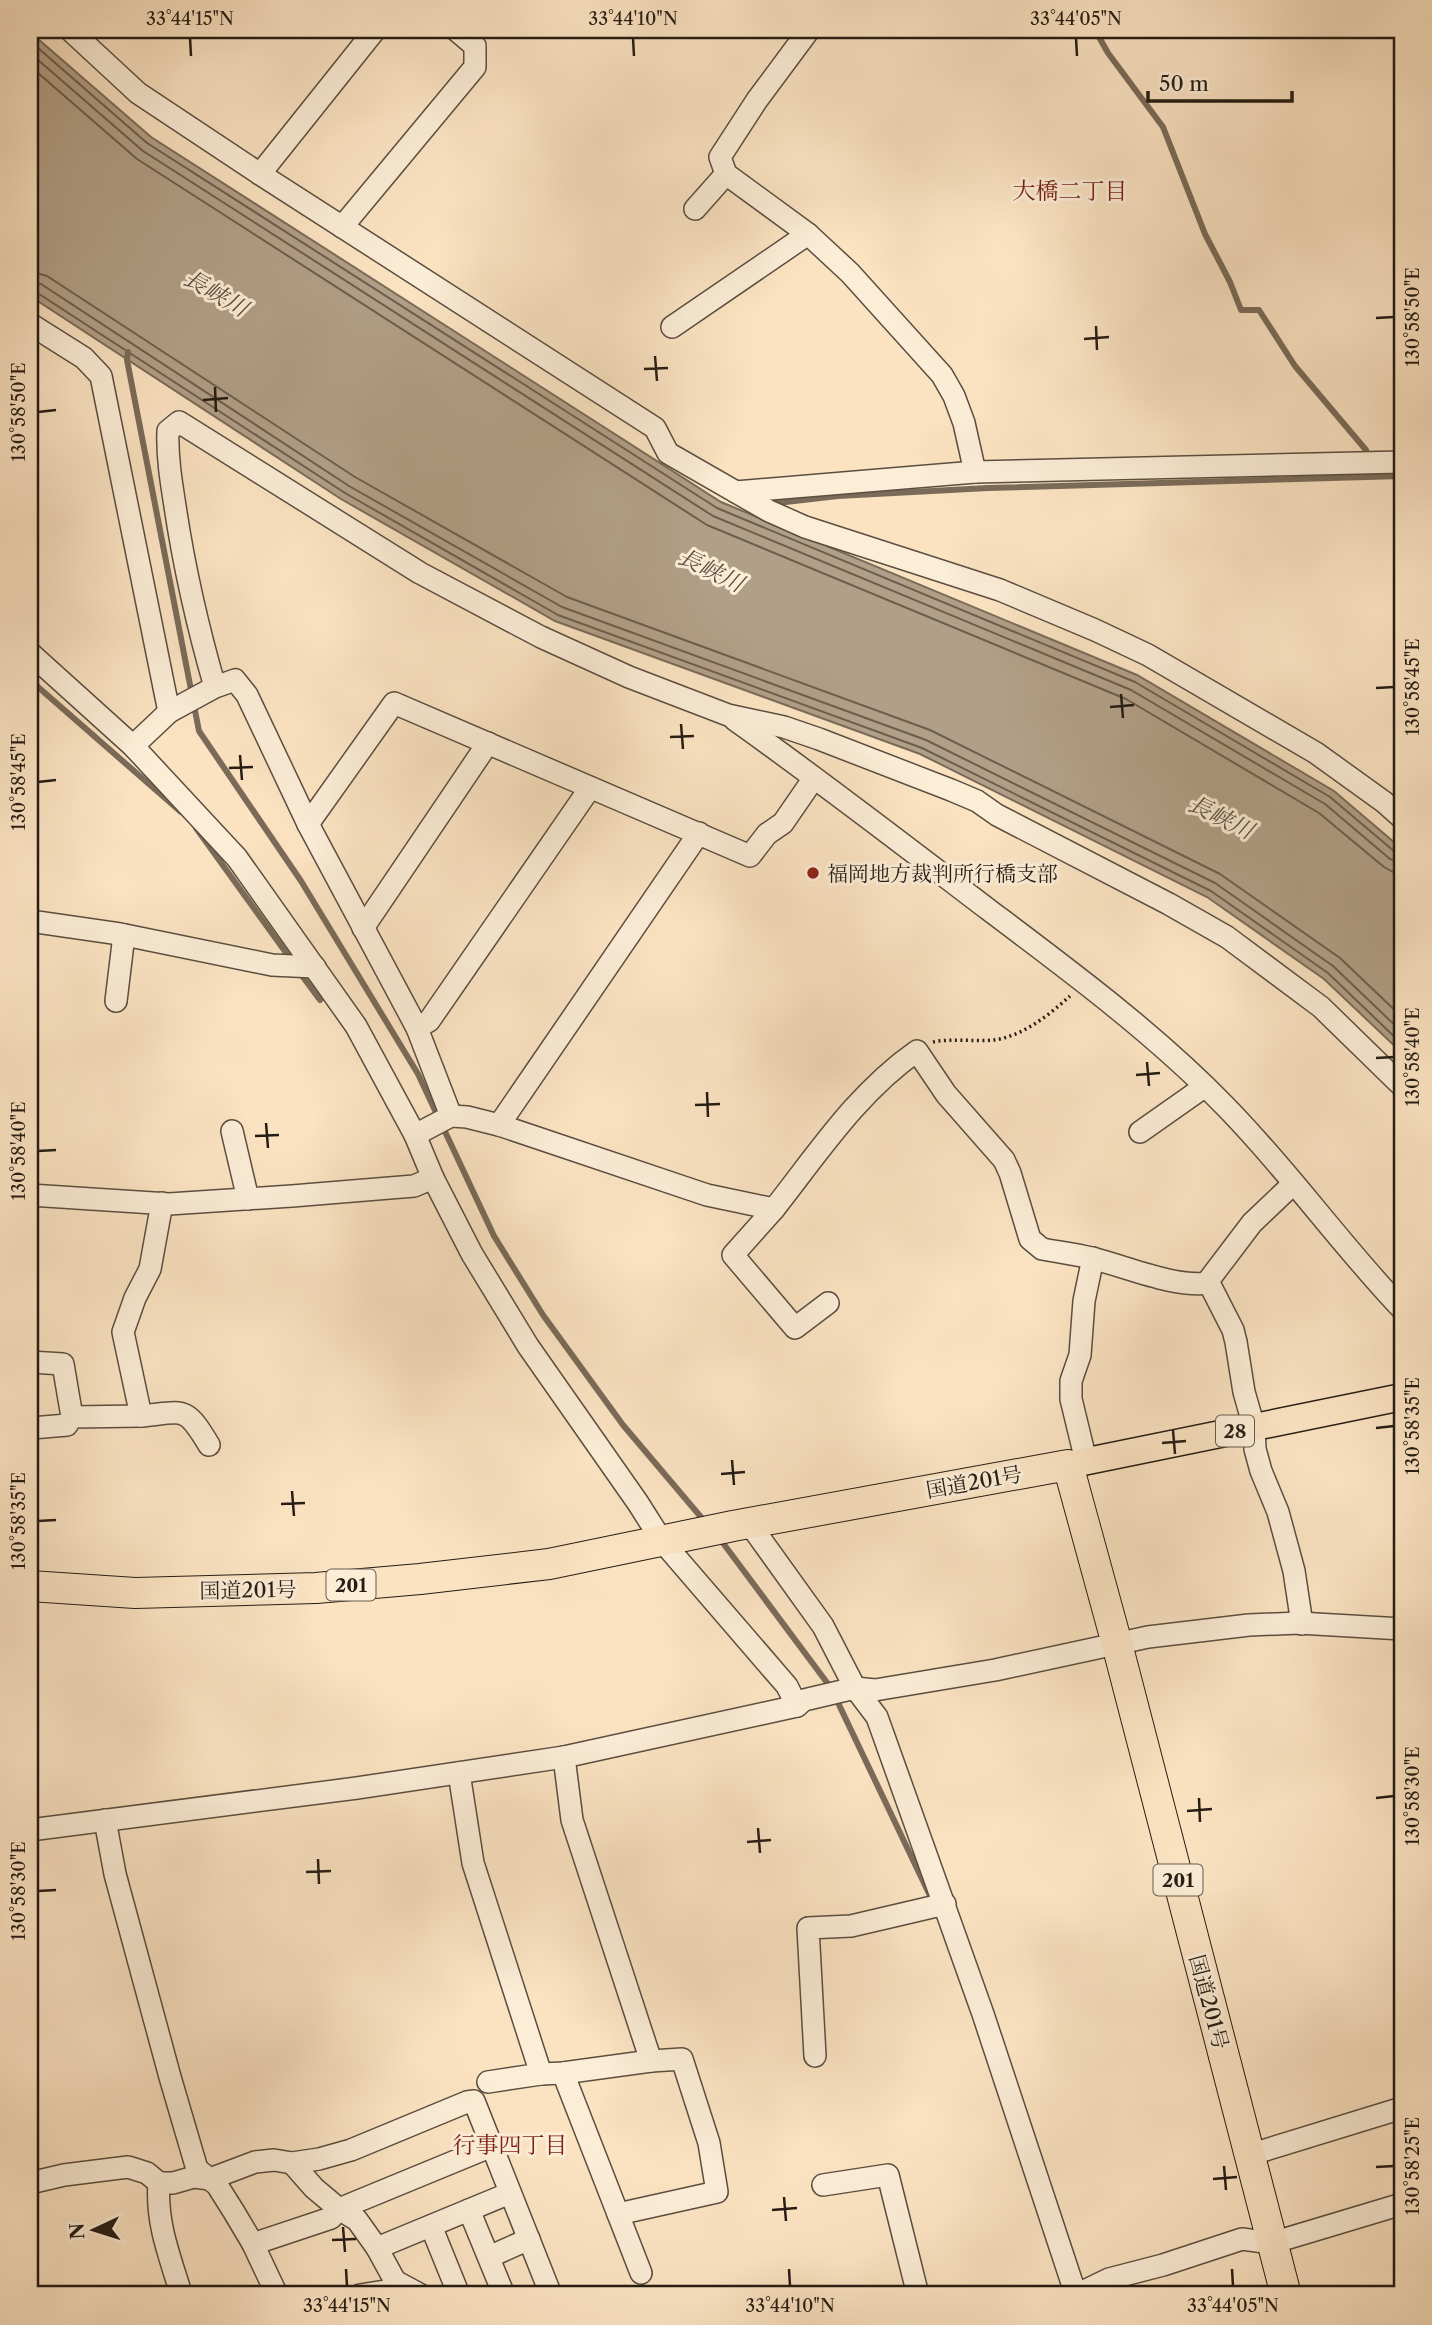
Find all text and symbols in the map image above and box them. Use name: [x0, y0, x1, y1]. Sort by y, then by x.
text: 33°44'15"N: [146, 8, 234, 30]
text: 33°44'10"N: [588, 8, 678, 30]
text: 33°44'05"N: [1030, 8, 1122, 30]
scale bar: [1148, 60, 1292, 104]
text: 50 m: [1159, 71, 1209, 96]
district label: 大橋二丁目: [1013, 177, 1128, 205]
water label: 長峡川: [179, 264, 255, 324]
text: 130°58'50"E: [1402, 267, 1424, 367]
text: 130°58'50"E: [8, 362, 30, 462]
water label: 長峡川: [674, 542, 751, 599]
text: 130°58'45"E: [1402, 638, 1424, 736]
text: 130°58'45"E: [8, 733, 30, 831]
water label: 長峡川: [1184, 789, 1261, 846]
place label: 福岡地方裁判所行橋支部: [827, 861, 1058, 886]
marker: 福岡地方裁判所行橋支部: [805, 865, 821, 881]
text: 130°58'40"E: [1402, 1007, 1424, 1107]
text: 130°58'40"E: [8, 1101, 30, 1201]
text: 130°58'35"E: [1402, 1377, 1424, 1475]
road number: 28: [1216, 1415, 1254, 1446]
street label: 国道201号: [924, 1461, 1024, 1503]
text: 130°58'35"E: [8, 1472, 30, 1570]
road number: 201: [326, 1569, 376, 1600]
street label: 国道201号: [199, 1577, 297, 1603]
text: 130°58'30"E: [1402, 1746, 1424, 1846]
text: 130°58'30"E: [8, 1841, 30, 1941]
road number: 201: [1154, 1864, 1202, 1896]
street label: 国道201号: [1184, 1952, 1234, 2052]
text: 130°58'25"E: [1402, 2117, 1424, 2215]
district label: 行事四丁目: [453, 2131, 568, 2159]
north arrow: [60, 2196, 130, 2266]
text: N: [65, 2222, 90, 2240]
text: 33°44'15"N: [303, 2295, 391, 2317]
text: 33°44'10"N: [745, 2295, 835, 2317]
text: 33°44'05"N: [1187, 2295, 1279, 2317]

